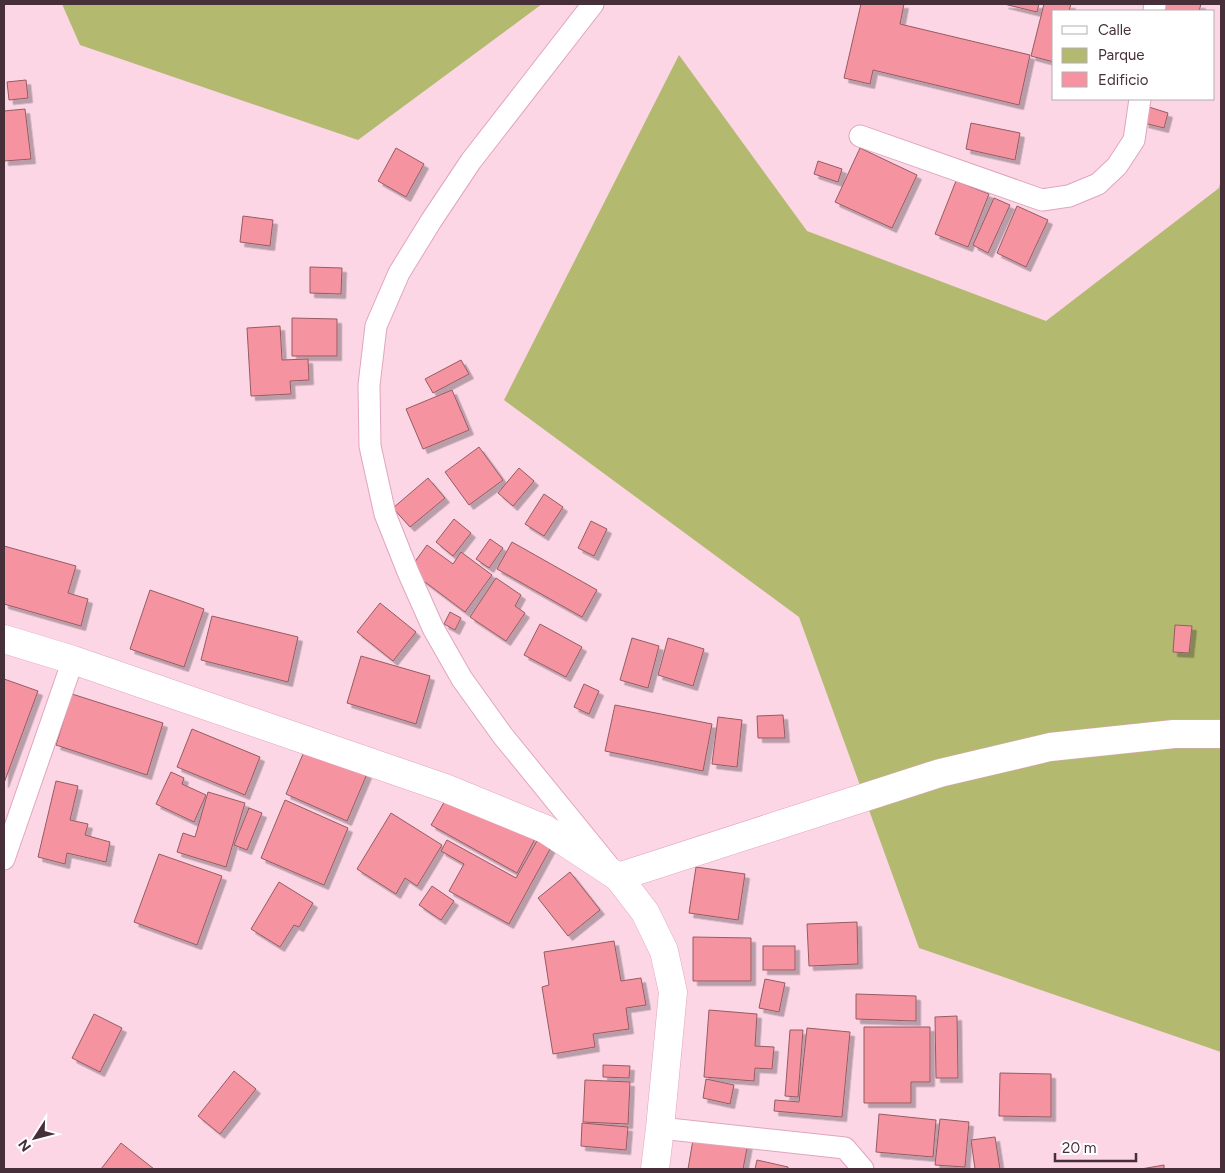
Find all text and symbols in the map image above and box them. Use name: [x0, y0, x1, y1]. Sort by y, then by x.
legend: [1052, 10, 1215, 100]
text: Calle: [1098, 21, 1131, 39]
text: Parque: [1098, 46, 1145, 64]
text: Edificio: [1098, 71, 1149, 89]
north arrow: [10, 1113, 60, 1163]
scale bar: [1055, 1130, 1136, 1162]
text: N: [15, 1136, 35, 1155]
text: 20 m: [1062, 1139, 1096, 1157]

